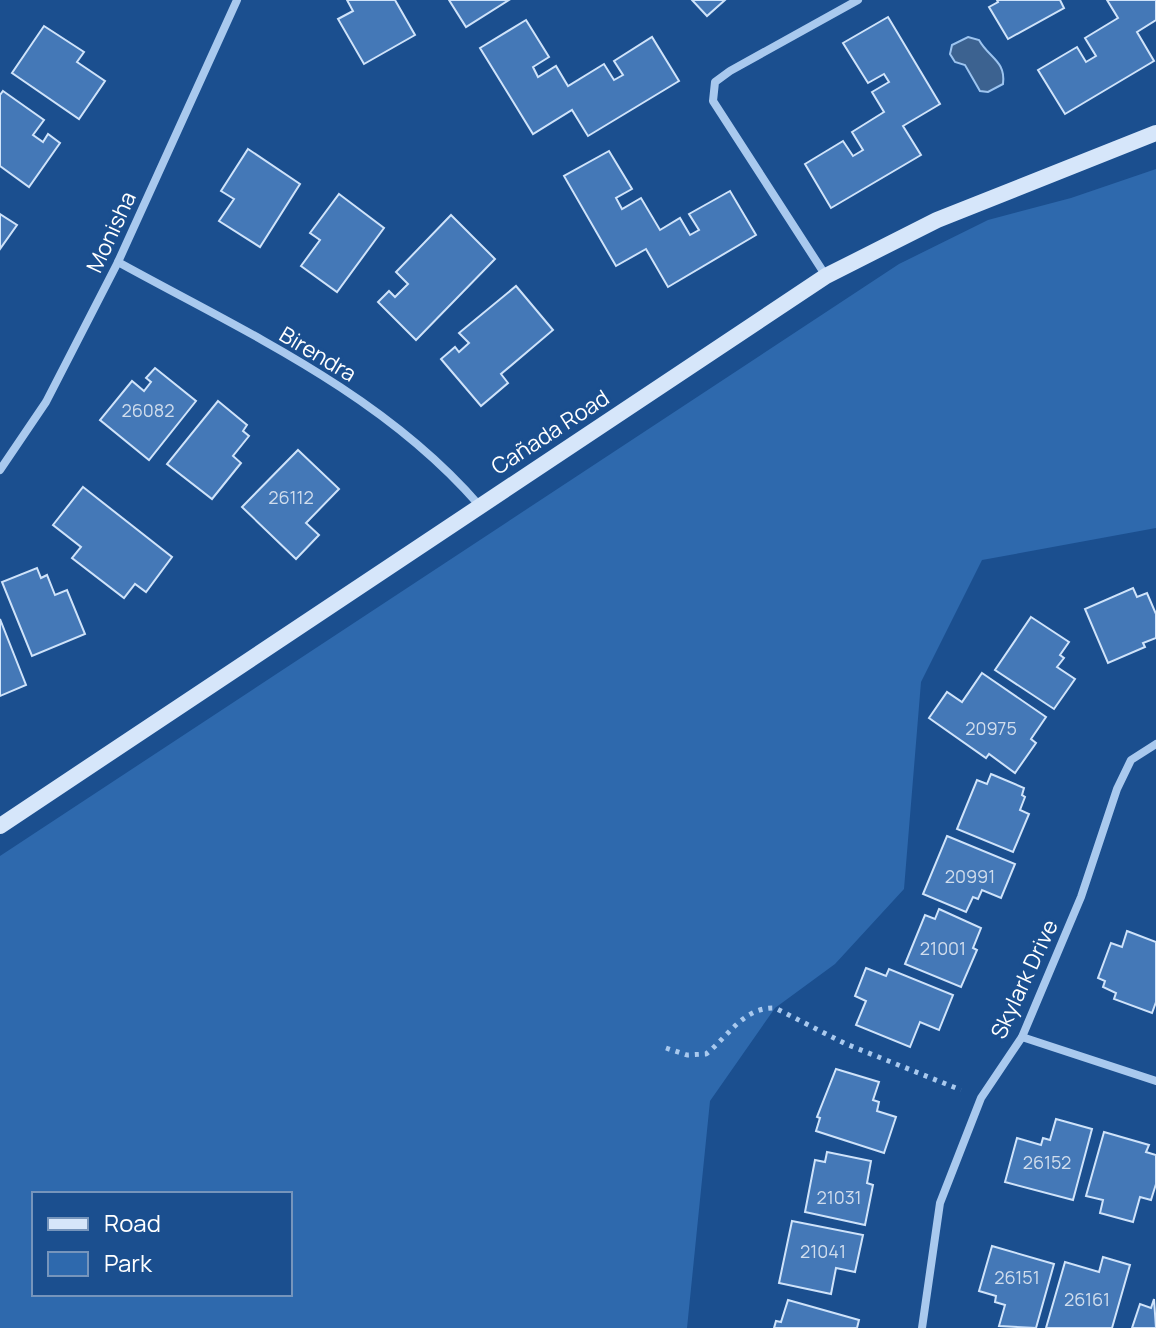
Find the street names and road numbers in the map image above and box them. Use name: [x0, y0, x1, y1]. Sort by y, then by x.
street label: Monisha: [79, 186, 143, 278]
street label: Birendra: [274, 319, 362, 389]
street label: Cañada Road: [485, 383, 615, 481]
street label: Skylark Drive: [983, 914, 1065, 1043]

